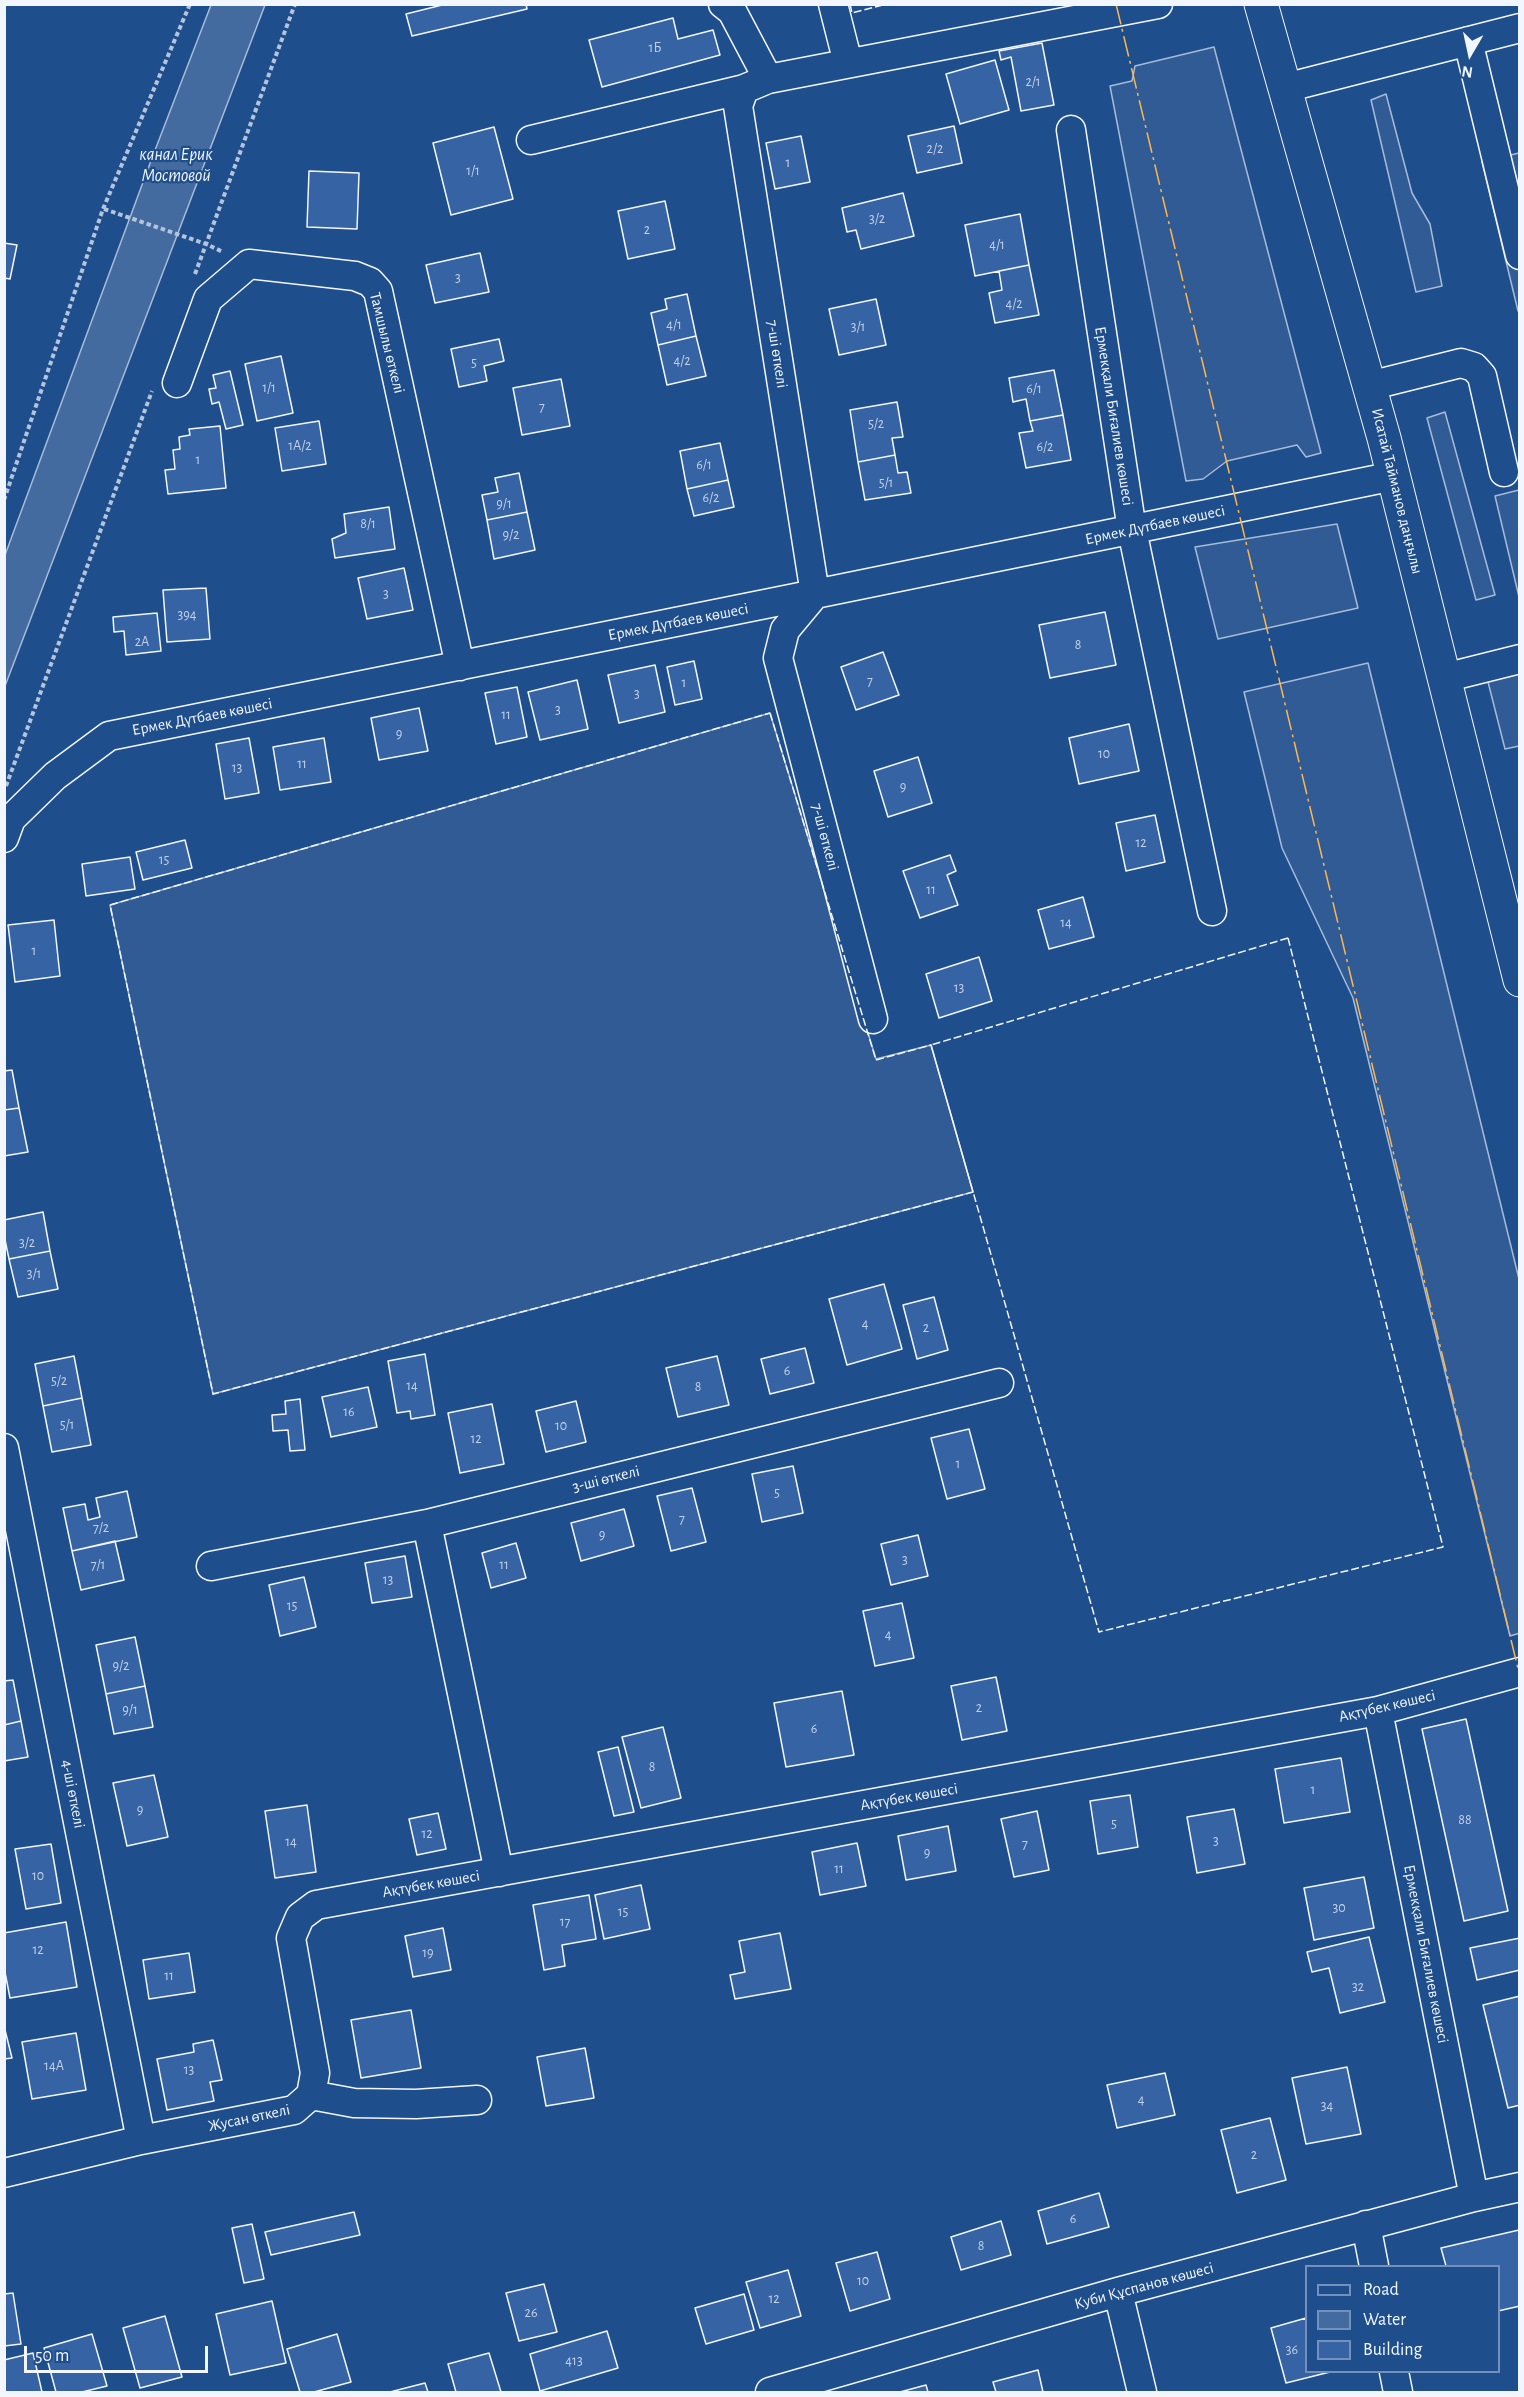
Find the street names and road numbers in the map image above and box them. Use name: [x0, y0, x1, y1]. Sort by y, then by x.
street label: Тамшылы өткелі: [365, 291, 409, 395]
street label: 7-шi өткелi: [762, 319, 792, 389]
street label: Ермекқали Биғалиев көшесі: [1090, 325, 1138, 507]
street label: Исатай Тайманов даңғылы: [1367, 406, 1427, 576]
street label: Ермек Дүтбаев көшесi: [1083, 501, 1227, 549]
street label: Ермек Дүтбаев көшесi: [606, 599, 750, 645]
street label: Ермек Дүтбаев көшесi: [130, 694, 274, 740]
street label: 7-шi өткелi: [807, 801, 843, 873]
street label: 3-шi өткелi: [570, 1461, 642, 1497]
street label: Ақтүбек көшесi: [1337, 1686, 1437, 1726]
street label: 4-шi өткелi: [57, 1758, 89, 1830]
street label: Ақтүбек көшесi: [859, 1779, 959, 1815]
street label: Ермекқали Биғалиев көшесі: [1399, 1863, 1453, 2045]
street label: Ақтүбек көшесi: [381, 1866, 481, 1902]
street label: Жусан өткелі: [206, 2100, 292, 2136]
street label: Куби Құспанов көшесi: [1072, 2258, 1216, 2314]

